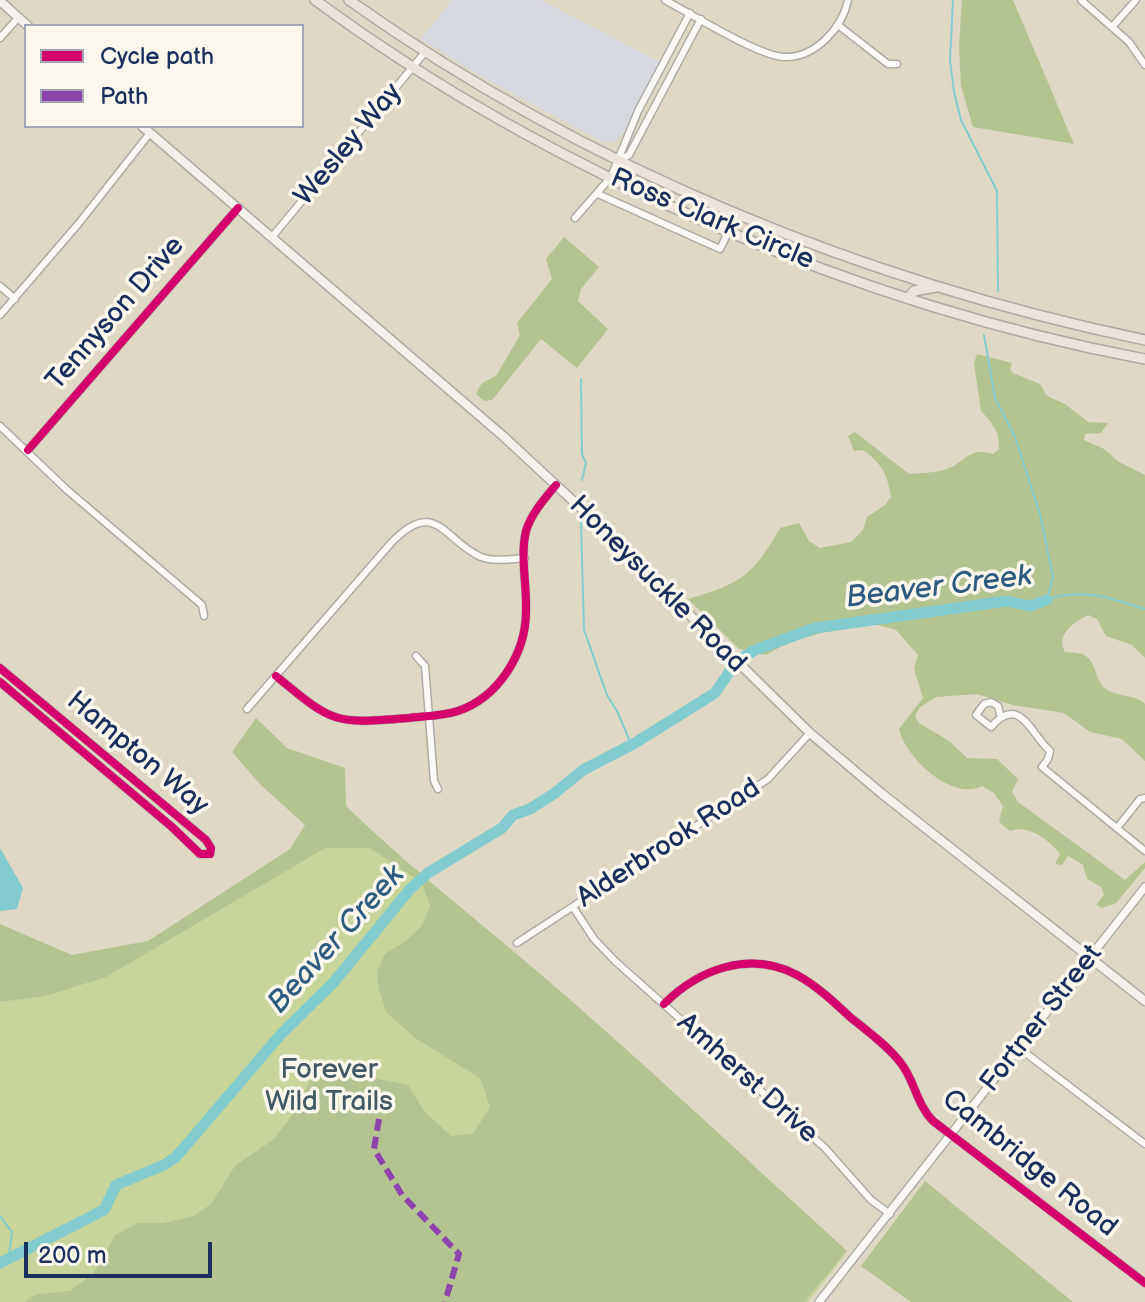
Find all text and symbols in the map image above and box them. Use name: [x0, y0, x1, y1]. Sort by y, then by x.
legend: [24, 24, 304, 128]
text: Cycle path: [100, 42, 214, 71]
street label: Wesley Way: [288, 77, 410, 213]
text: Path: [100, 82, 148, 111]
street label: Ross Clark Circle: [605, 162, 819, 278]
street label: Tennyson Drive: [40, 230, 192, 398]
street label: Honeysuckle Road: [561, 489, 753, 681]
water label: Beaver Creek: [844, 559, 1034, 617]
street label: Hampton Way: [59, 685, 215, 823]
street label: Alderbrook Road: [571, 772, 767, 916]
water label: Beaver Creek: [261, 858, 413, 1022]
street label: Fortner Street: [974, 939, 1110, 1099]
street label: Amherst Drive: [670, 1007, 824, 1151]
park label: Forever Wild Trails: [265, 1054, 393, 1120]
street label: Cambridge Road: [935, 1083, 1123, 1245]
scale bar: [28, 1226, 216, 1276]
text: 200 m: [38, 1241, 107, 1270]

